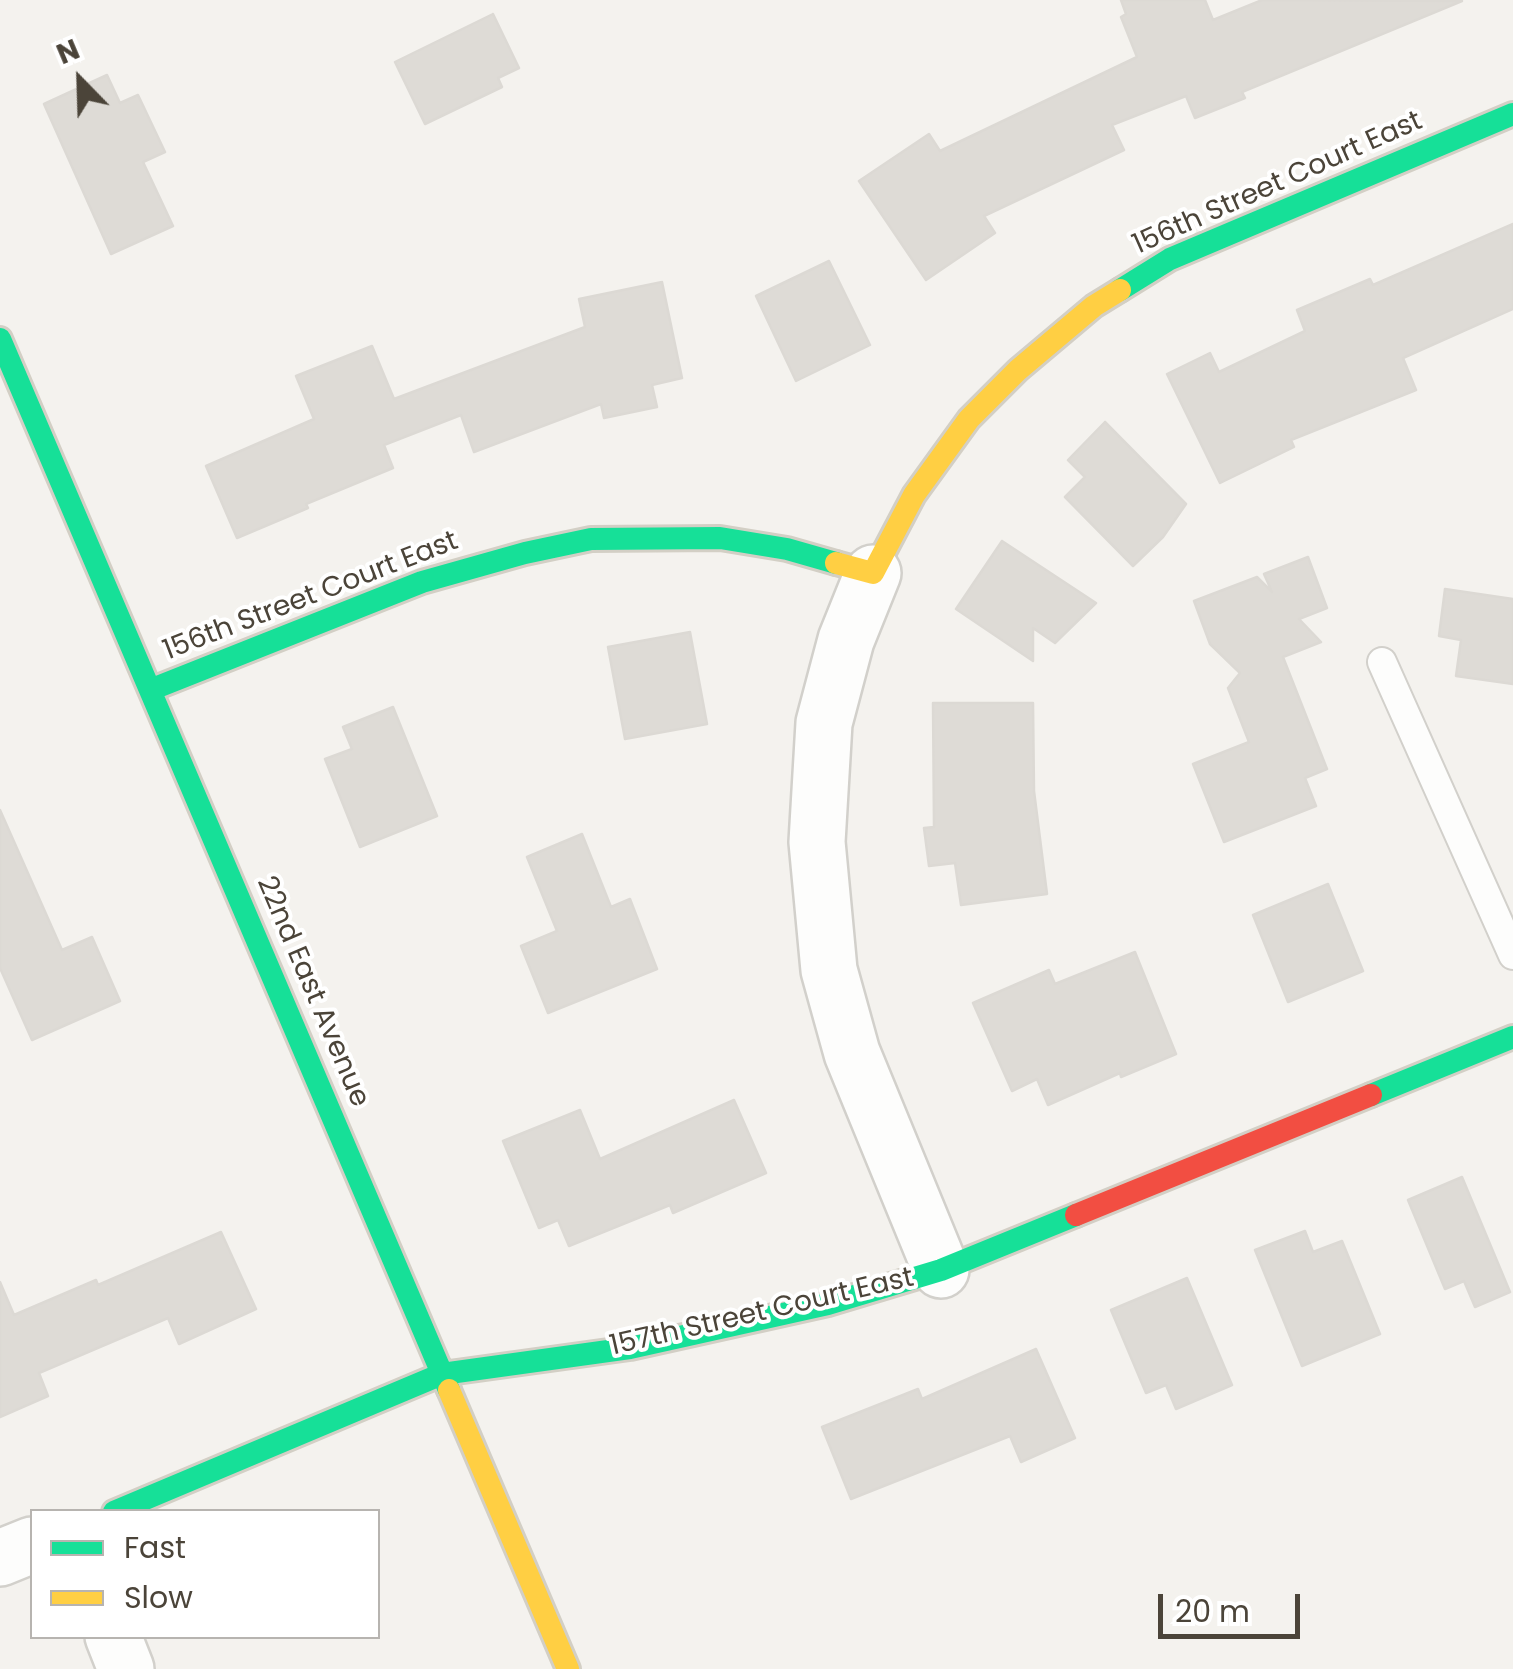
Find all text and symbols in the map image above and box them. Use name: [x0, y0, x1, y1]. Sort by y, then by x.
north arrow: [30, 30, 130, 130]
text: N: [51, 30, 85, 74]
street label: 156th Street Court East: [1128, 105, 1428, 263]
street label: 156th Street Court East: [159, 525, 463, 669]
street label: 22nd East Avenue: [248, 872, 376, 1112]
street label: 157th Street Court East: [607, 1262, 917, 1364]
legend: [30, 1509, 380, 1639]
text: Fast: [124, 1526, 186, 1569]
scale bar: [1163, 1574, 1306, 1636]
text: Slow: [124, 1576, 193, 1619]
text: 20 m: [1175, 1590, 1250, 1633]

